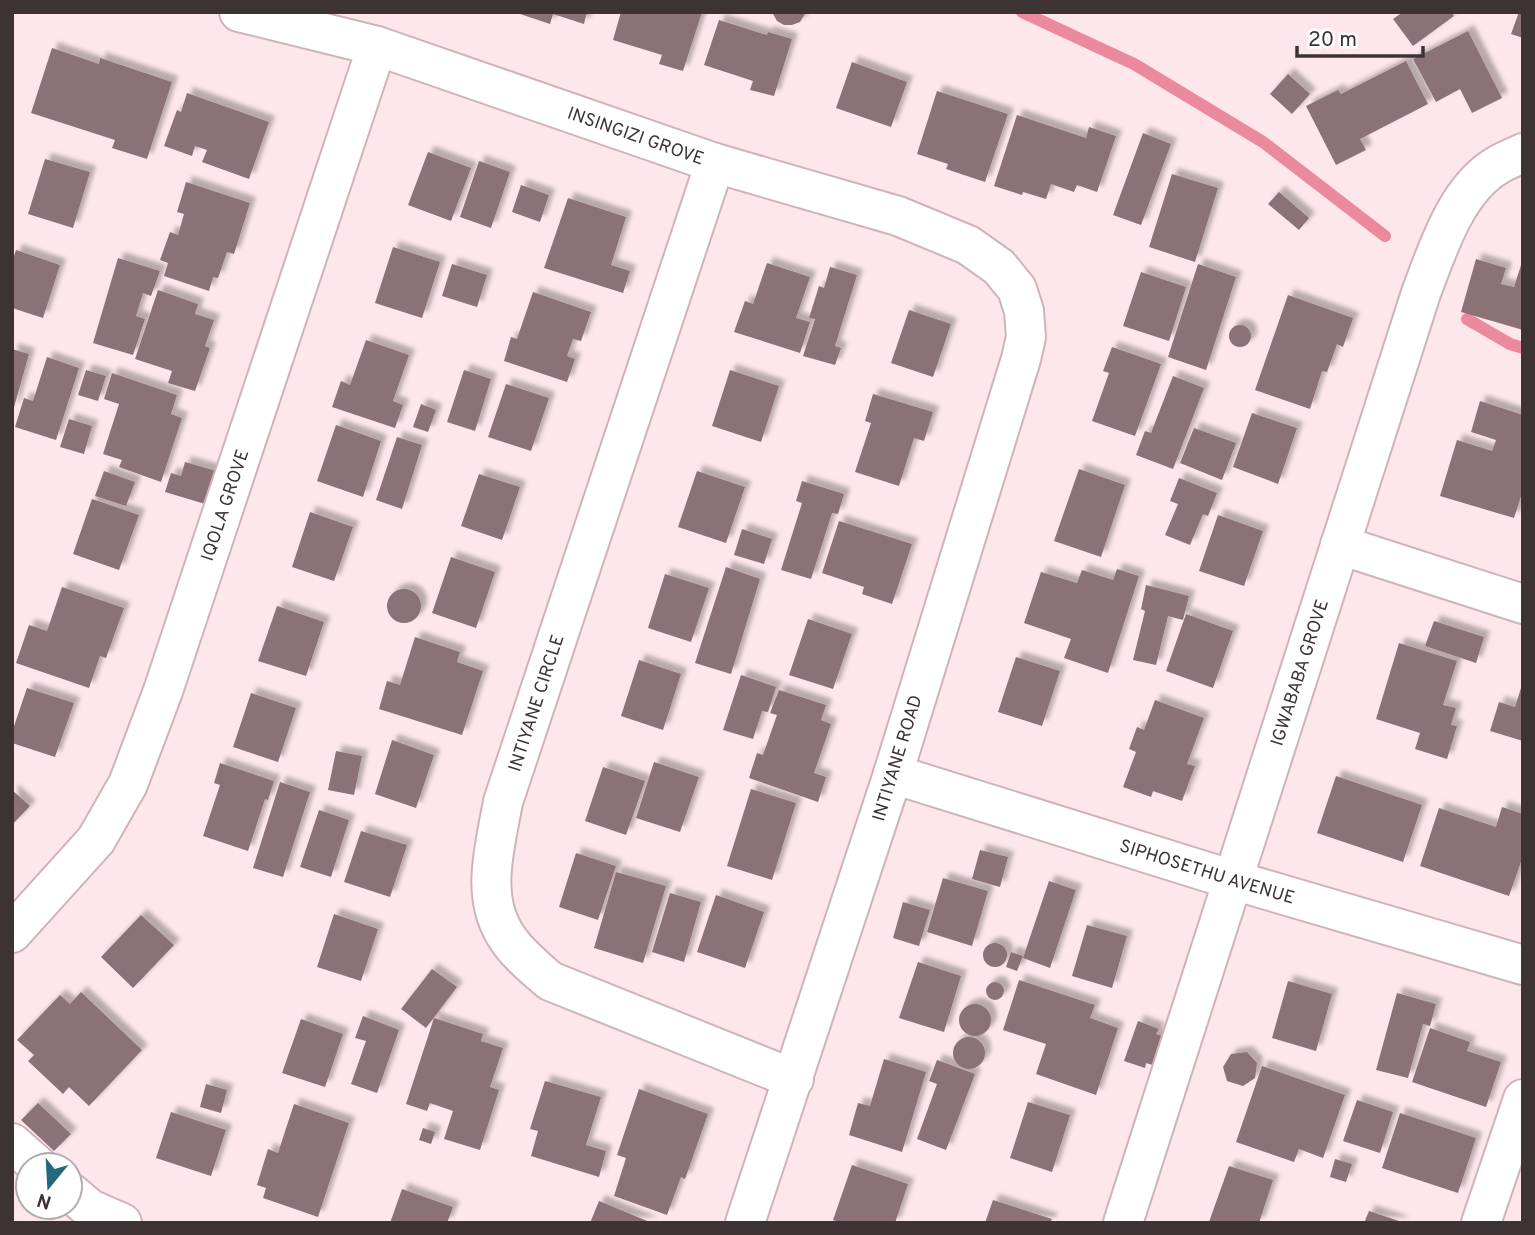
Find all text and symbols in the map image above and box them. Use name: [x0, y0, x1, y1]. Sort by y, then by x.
scale bar: [1297, 14, 1423, 58]
text: 20 m: [1308, 27, 1357, 54]
street label: INSINGIZI GROVE: [564, 103, 707, 171]
street label: IQOLA GROVE: [197, 447, 255, 564]
street label: IGWABABA GROVE: [1267, 597, 1335, 749]
street label: INTIYANE CIRCLE: [504, 632, 570, 775]
street label: INTIYANE ROAD: [868, 693, 929, 824]
street label: SIPHOSETHU AVENUE: [1116, 835, 1297, 910]
north arrow: [14, 1151, 84, 1221]
text: N: [34, 1187, 55, 1214]

